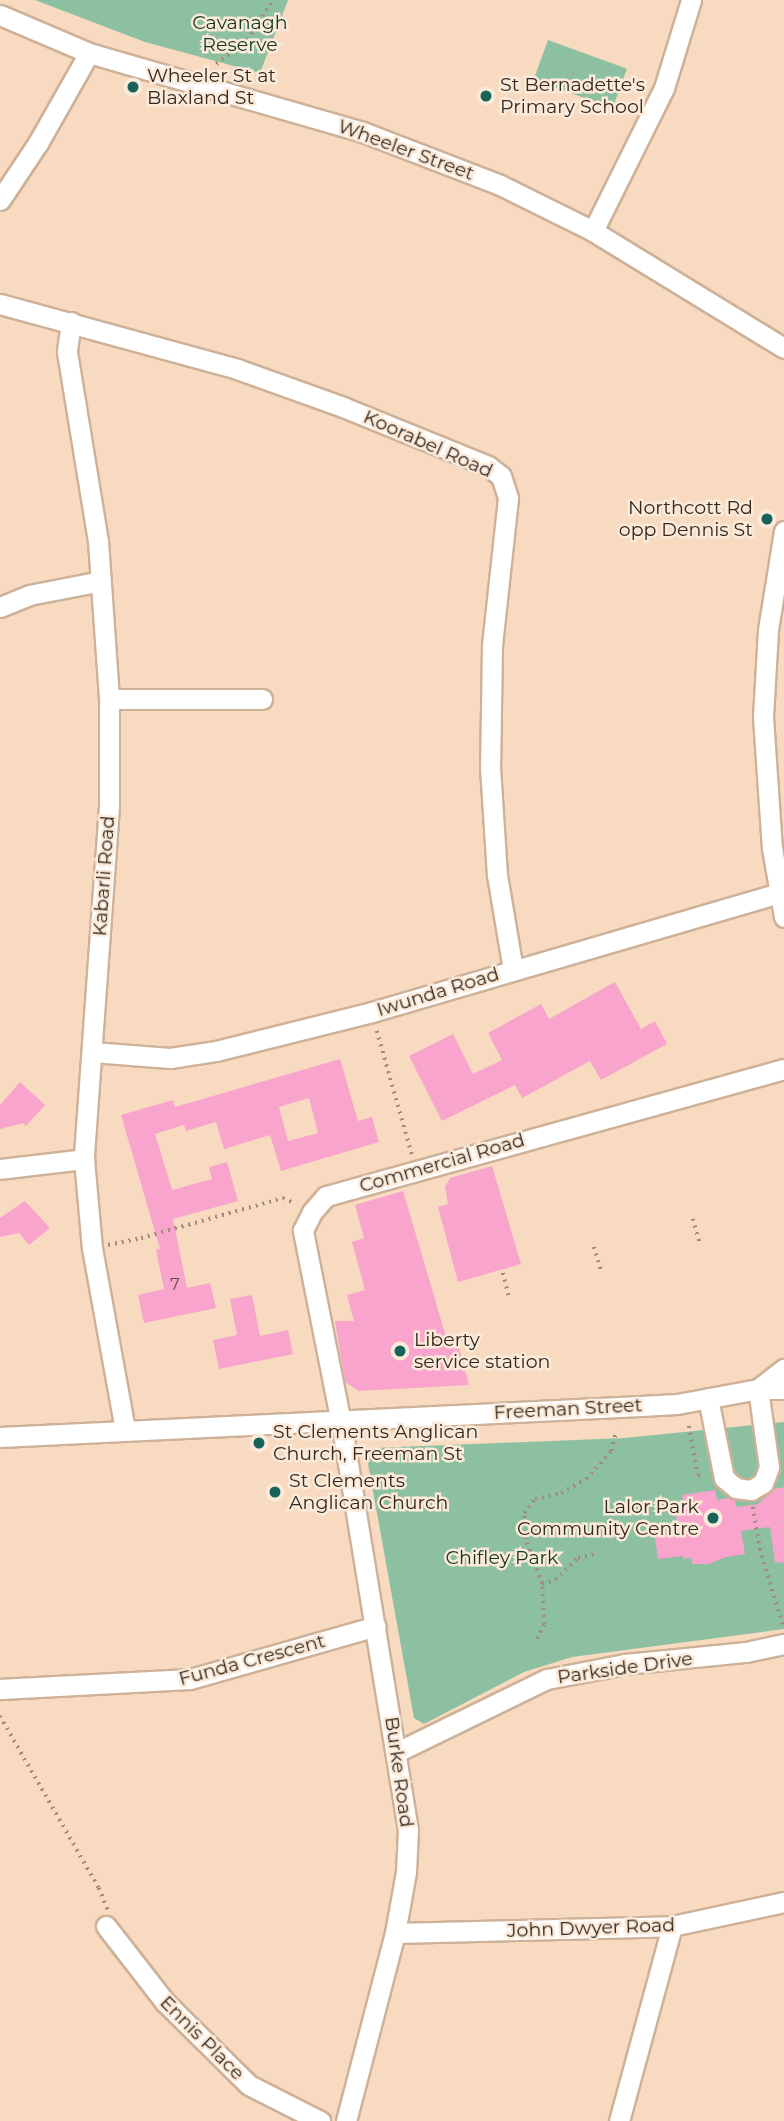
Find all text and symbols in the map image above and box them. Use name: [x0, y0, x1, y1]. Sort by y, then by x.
park label: Cavanagh Reserve: [192, 12, 288, 56]
place label: Wheeler St at Blaxland St: [147, 65, 276, 109]
place label: St Bernadette's Primary School: [500, 74, 645, 118]
marker: Wheeler St at Blaxland St: [125, 79, 141, 95]
marker: St Bernadette's Primary School: [478, 88, 494, 104]
street label: Wheeler Street: [335, 115, 477, 185]
street label: Koorabel Road: [360, 405, 496, 483]
place label: Northcott Rd opp Dennis St: [619, 497, 753, 541]
marker: Northcott Rd opp Dennis St: [759, 511, 775, 527]
street label: Kabarli Road: [88, 815, 120, 937]
street label: Iwunda Road: [374, 963, 502, 1021]
street label: Commercial Road: [357, 1129, 527, 1197]
house number: 7: [170, 1275, 180, 1295]
place label: Liberty service station: [414, 1329, 550, 1373]
marker: Liberty service station: [392, 1343, 408, 1359]
street label: Freeman Street: [493, 1394, 643, 1424]
place label: St Clements Anglican Church, Freeman St: [273, 1421, 478, 1465]
marker: St Clements Anglican Church, Freeman St: [251, 1435, 267, 1451]
place label: St Clements Anglican Church: [289, 1470, 448, 1514]
marker: St Clements Anglican Church: [267, 1484, 283, 1500]
place label: Lalor Park Community Centre: [517, 1496, 699, 1540]
marker: Lalor Park Community Centre: [705, 1510, 721, 1526]
park label: Chifley Park: [446, 1547, 558, 1569]
street label: Funda Crescent: [176, 1630, 328, 1690]
street label: Parkside Drive: [556, 1647, 694, 1689]
street label: Burke Road: [380, 1715, 418, 1829]
street label: John Dwyer Road: [507, 1914, 675, 1942]
street label: Ennis Place: [155, 1991, 249, 2085]

